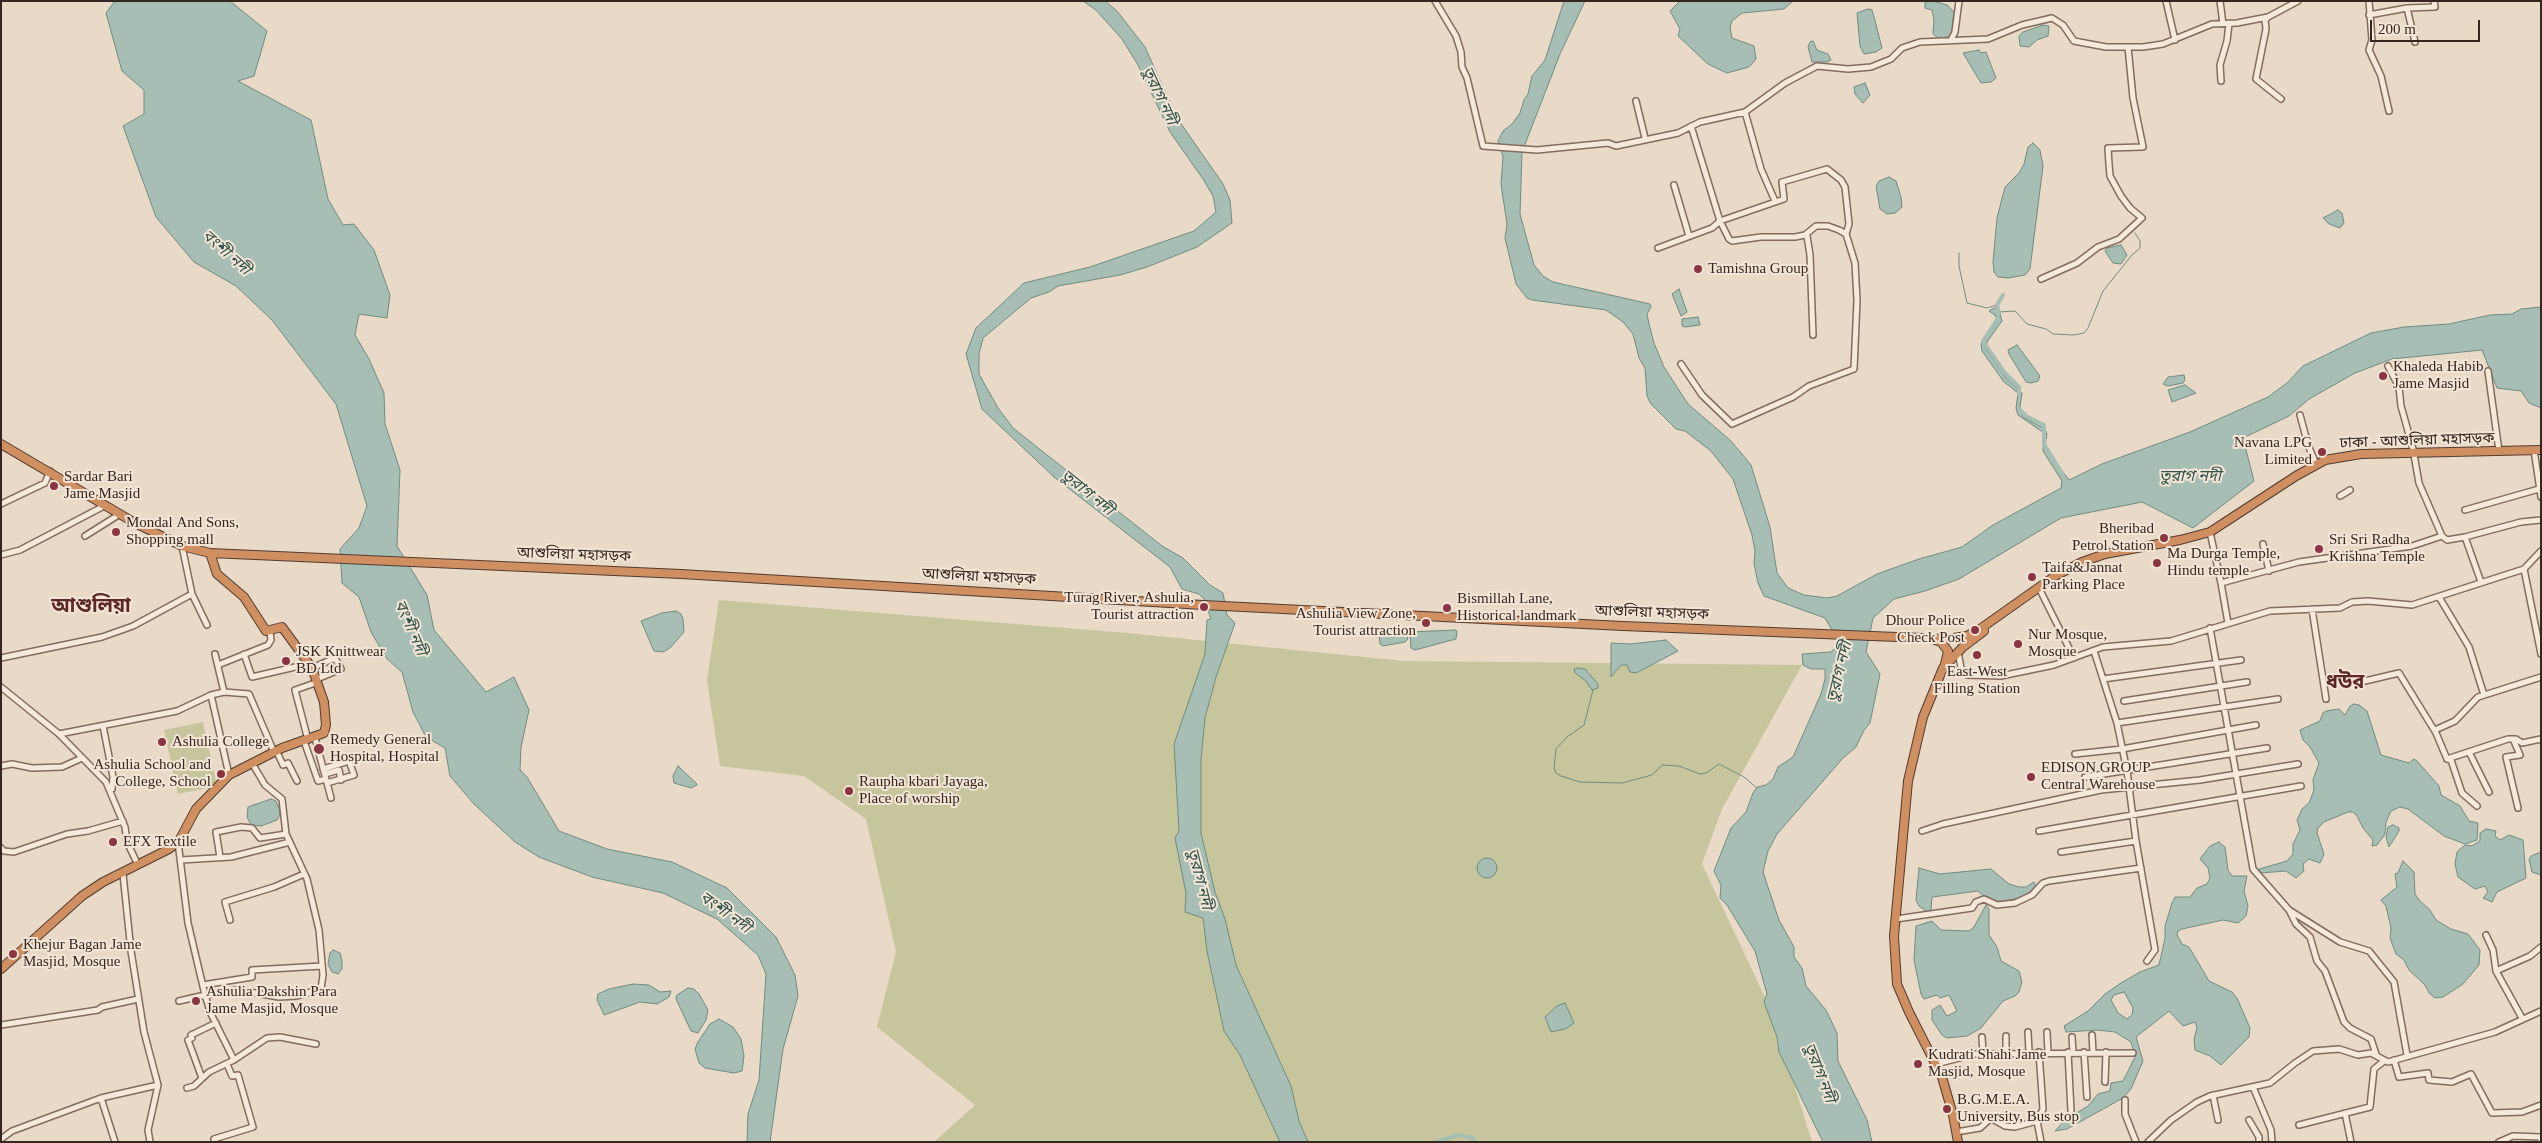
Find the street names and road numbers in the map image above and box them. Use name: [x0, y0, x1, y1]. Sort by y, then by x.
street label: ঢাকা - আশুলিয়া মহাসড়ক: [2339, 429, 2495, 453]
street label: আশুলিয়া মহাসড়ক: [517, 544, 631, 566]
street label: আশুলিয়া মহাসড়ক: [922, 565, 1036, 589]
street label: আশুলিয়া মহাসড়ক: [1595, 602, 1709, 624]

